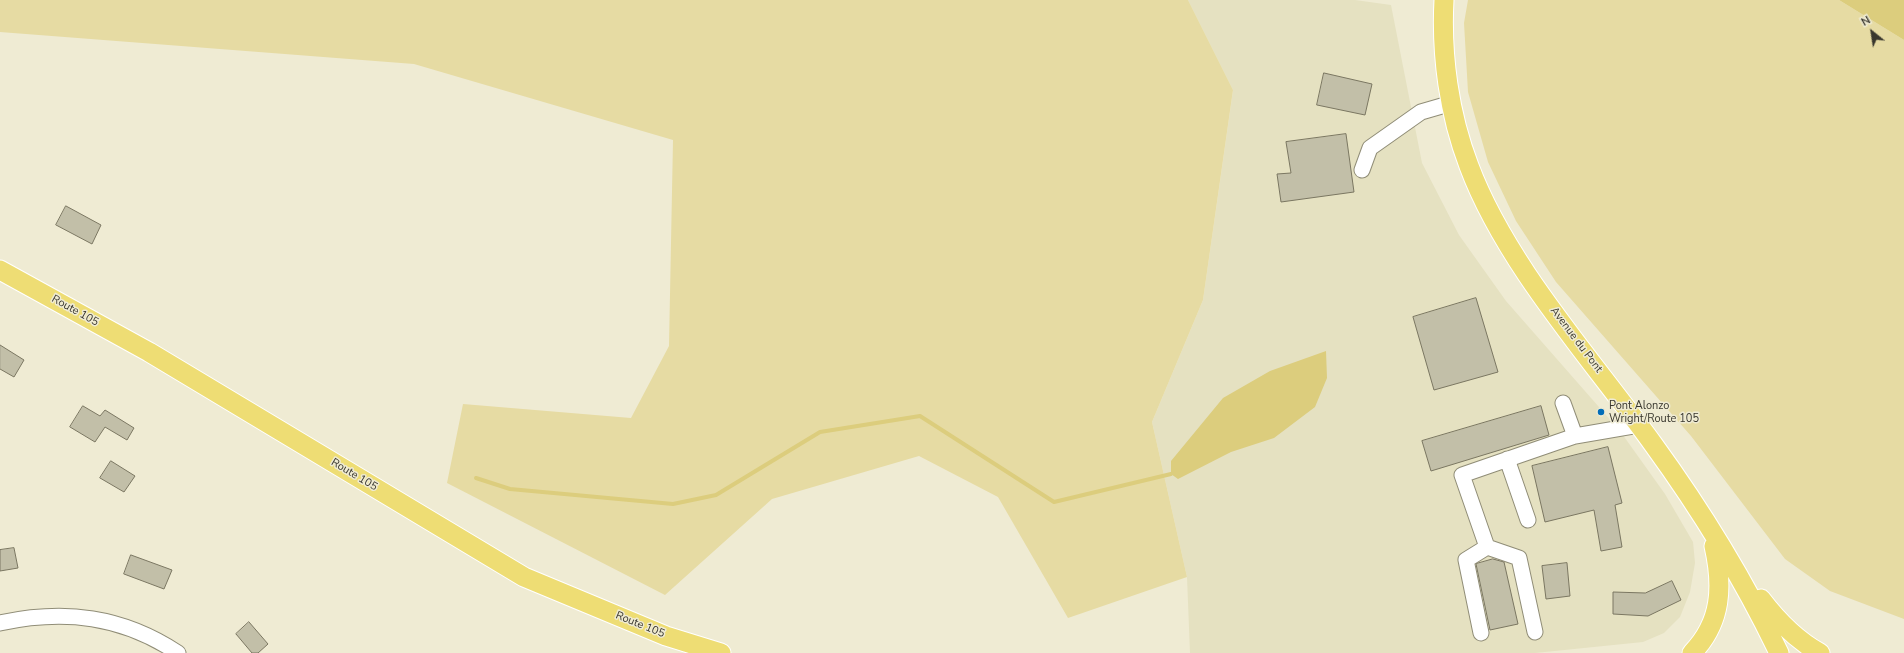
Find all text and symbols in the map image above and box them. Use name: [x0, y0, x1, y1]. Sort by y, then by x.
north arrow: [1852, 12, 1892, 52]
text: N: [1858, 13, 1873, 30]
street label: Route 105: [49, 293, 101, 329]
street label: Avenue du Pont: [1547, 305, 1605, 375]
place label: Pont Alonzo Wright/Route 105: [1609, 399, 1699, 425]
marker: Pont Alonzo Wright/Route 105: [1596, 407, 1606, 417]
street label: Route 105: [328, 456, 380, 494]
street label: Route 105: [614, 609, 666, 641]

